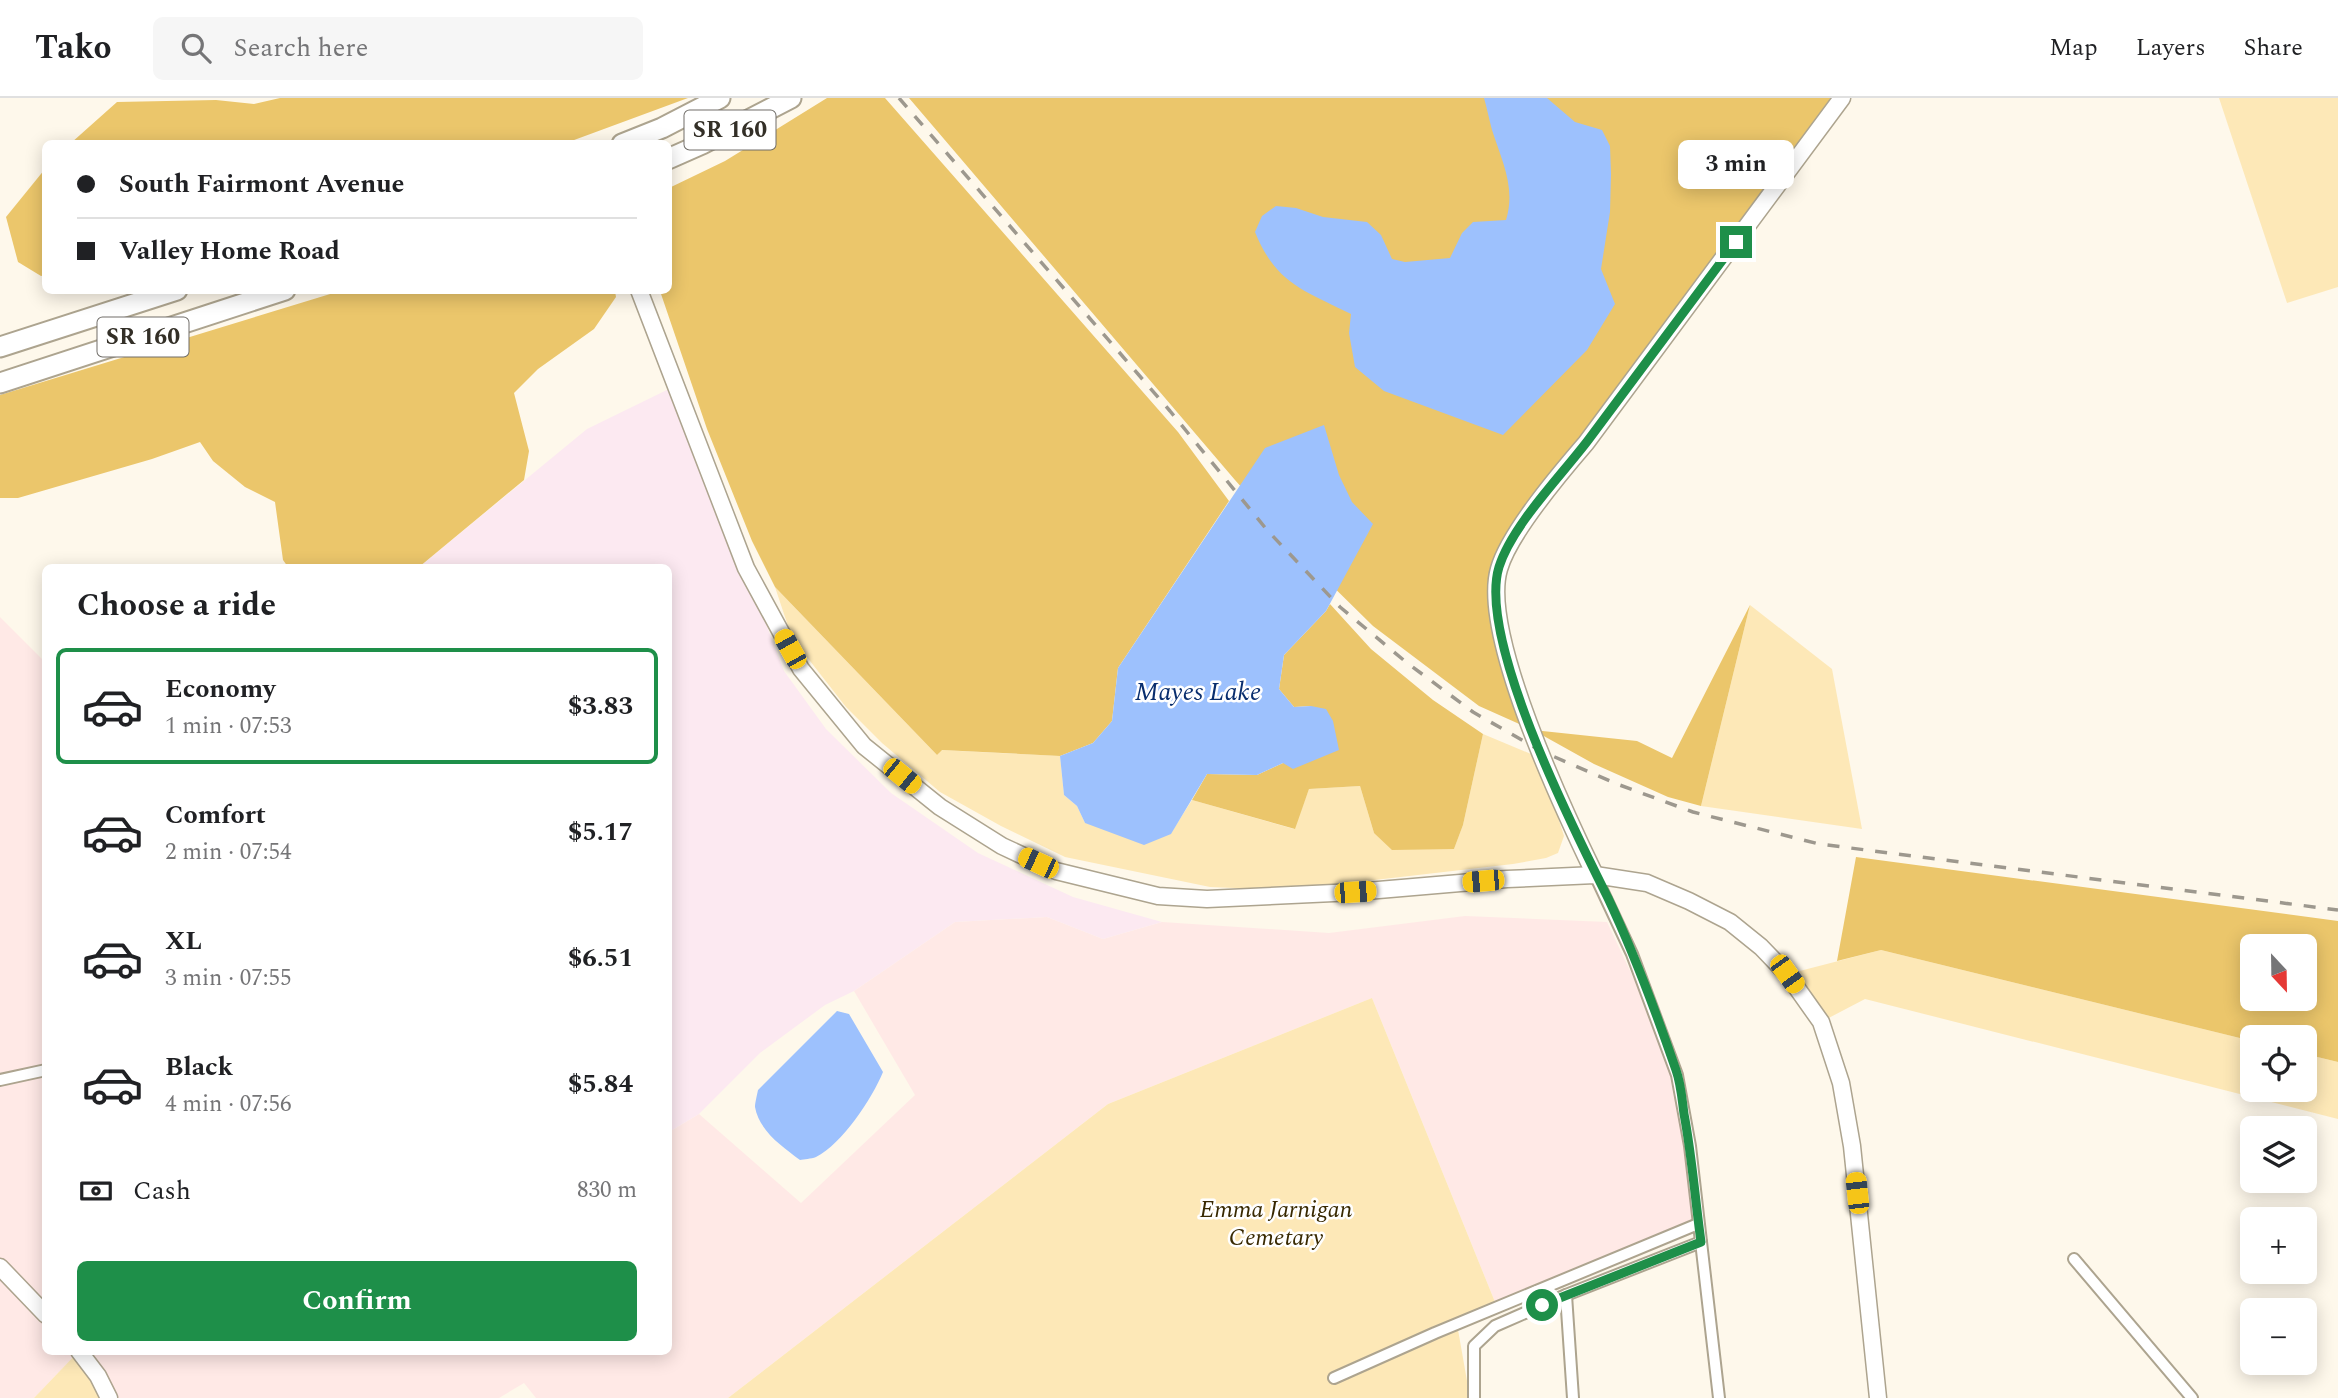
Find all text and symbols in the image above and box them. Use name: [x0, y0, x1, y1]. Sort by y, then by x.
search box: [153, 17, 643, 80]
text: Tako: [35, 23, 111, 73]
text: Search here: [233, 28, 368, 68]
icon: search: [177, 29, 215, 67]
text: Map: [2049, 30, 2098, 66]
text: Layers: [2136, 30, 2206, 66]
text: Share: [2244, 30, 2303, 66]
road number: SR 160: [684, 110, 776, 150]
callout: 3 min: [1678, 141, 1794, 190]
text: 3 min: [1705, 147, 1767, 182]
text: South Fairmont Avenue: [119, 164, 404, 204]
route end: [1720, 226, 1752, 258]
text: Valley Home Road: [119, 231, 340, 271]
road number: SR 160: [97, 318, 188, 356]
text: Choose a ride: [77, 581, 276, 630]
car: [771, 626, 810, 672]
text: Economy: [165, 669, 275, 709]
water label: Mayes Lake: [1135, 672, 1261, 712]
icon: car: [81, 675, 144, 738]
text: $3.83: [568, 686, 633, 726]
text: 1 min · 07:53: [165, 709, 292, 744]
car: [880, 755, 925, 797]
text: Comfort: [165, 795, 266, 835]
icon: car: [81, 801, 144, 864]
text: $5.17: [568, 812, 633, 852]
text: 2 min · 07:54: [165, 835, 292, 870]
car: [1015, 845, 1062, 881]
car: [1462, 869, 1505, 893]
car: [1334, 880, 1377, 904]
text: XL: [165, 921, 202, 961]
icon: car: [81, 927, 144, 990]
north arrow: [2240, 934, 2317, 1012]
map controls: [2240, 934, 2317, 1375]
text: $6.51: [568, 938, 633, 978]
car: [1767, 951, 1808, 997]
text: 3 min · 07:55: [165, 961, 292, 996]
button: locate: [2240, 1025, 2317, 1102]
text: Black: [165, 1047, 233, 1087]
icon: car: [81, 1053, 144, 1116]
text: $5.84: [568, 1064, 633, 1104]
text: 4 min · 07:56: [165, 1087, 292, 1122]
button: layers: [2240, 1116, 2317, 1193]
text: Cash: [133, 1171, 191, 1211]
car: [1845, 1171, 1870, 1215]
icon: cash: [77, 1172, 115, 1210]
text: 830 m: [577, 1173, 637, 1208]
park label: Emma Jarnigan Cemetary: [1199, 1192, 1353, 1256]
button: +: [2240, 1207, 2317, 1284]
button: Confirm: [77, 1261, 637, 1341]
route start: [1526, 1289, 1558, 1321]
button: −: [2240, 1298, 2317, 1375]

